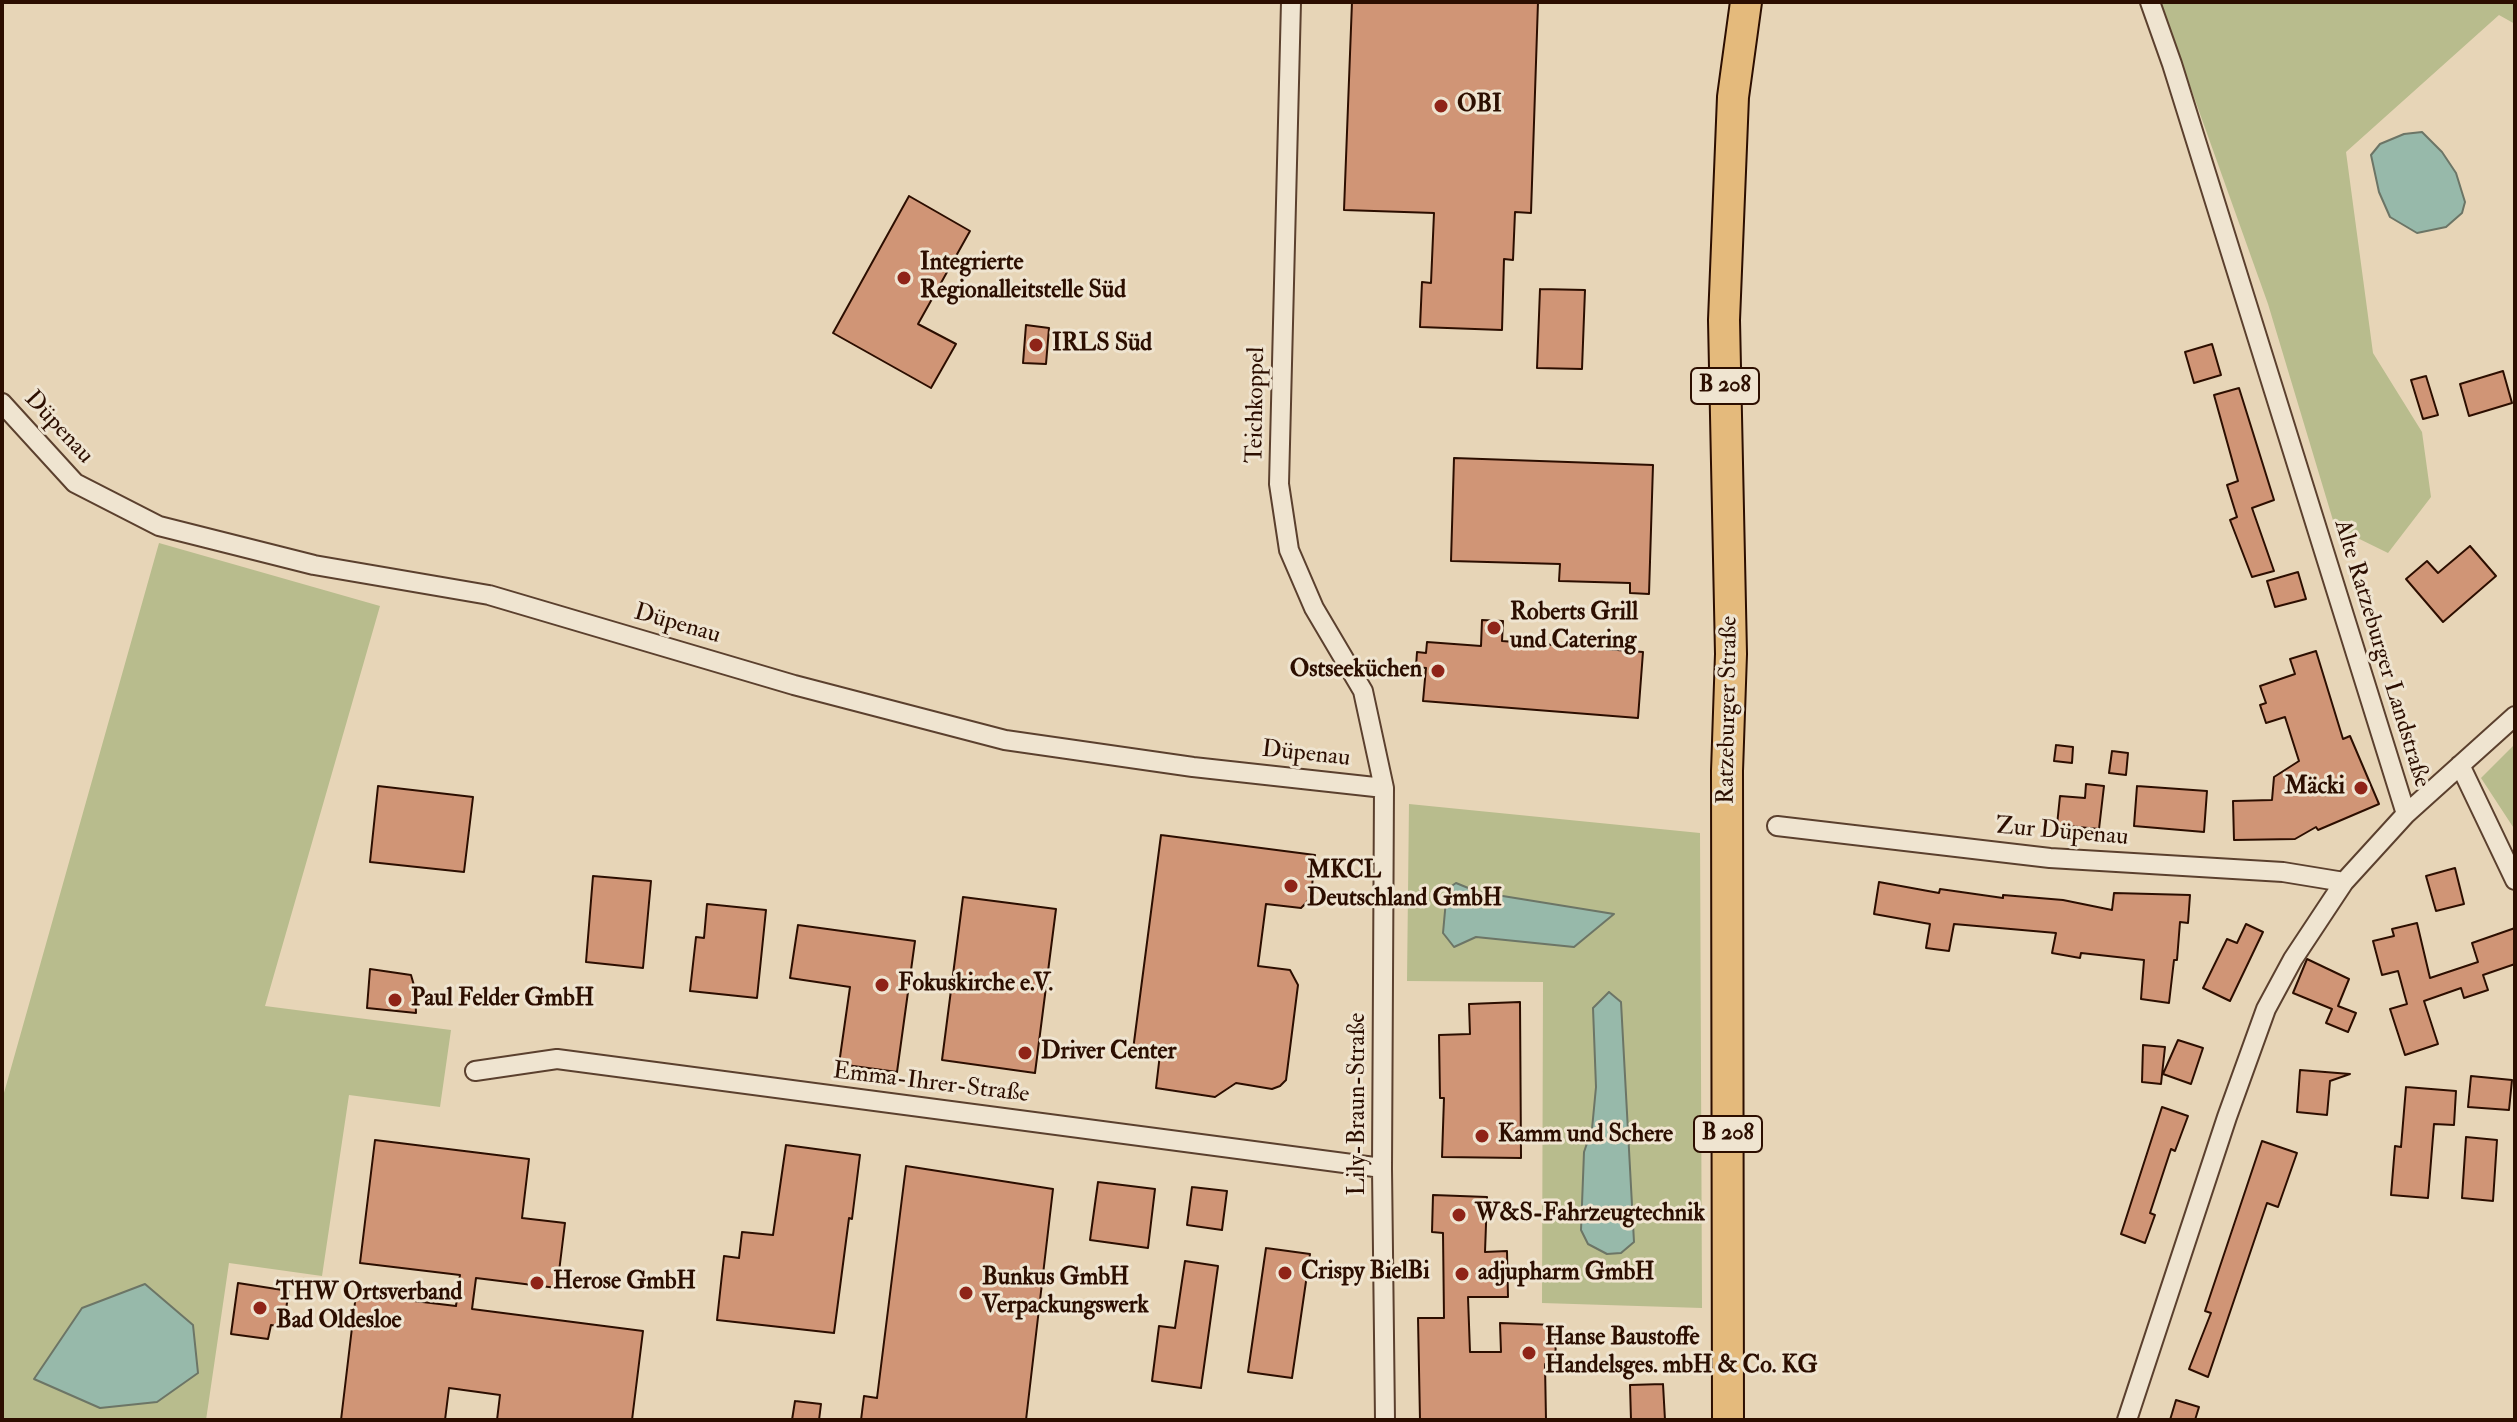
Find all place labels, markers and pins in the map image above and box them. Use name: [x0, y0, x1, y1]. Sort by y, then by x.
place label: OBI: [1457, 92, 1502, 120]
marker: OBI: [1432, 97, 1450, 115]
place label: Integrierte Regionalleitstelle Süd: [920, 250, 1126, 306]
marker: Integrierte Regionalleitstelle Süd: [895, 269, 913, 287]
place label: IRLS Süd: [1052, 331, 1152, 359]
marker: IRLS Süd: [1027, 336, 1045, 354]
place label: Roberts Grill und Catering: [1510, 600, 1638, 656]
marker: Roberts Grill und Catering: [1485, 619, 1503, 637]
place label: Ostseeküchen: [1290, 657, 1422, 685]
marker: Ostseeküchen: [1429, 662, 1447, 680]
place label: Mäcki: [2284, 774, 2345, 802]
marker: Mäcki: [2352, 779, 2370, 797]
place label: MKCL Deutschland GmbH: [1307, 858, 1502, 914]
marker: MKCL Deutschland GmbH: [1282, 877, 1300, 895]
place label: Fokuskirche e.V.: [898, 971, 1053, 999]
marker: Fokuskirche e.V.: [873, 976, 891, 994]
place label: Paul Felder GmbH: [411, 986, 594, 1014]
marker: Paul Felder GmbH: [386, 991, 404, 1009]
place label: Driver Center: [1041, 1039, 1177, 1067]
marker: Driver Center: [1016, 1044, 1034, 1062]
place label: Kamm und Schere: [1498, 1122, 1673, 1150]
marker: Kamm und Schere: [1473, 1127, 1491, 1145]
place label: W&S-Fahrzeugtechnik: [1475, 1201, 1705, 1229]
marker: W&S-Fahrzeugtechnik: [1450, 1206, 1468, 1224]
place label: Crispy BielBi: [1301, 1259, 1430, 1287]
place label: adjupharm GmbH: [1478, 1260, 1654, 1288]
marker: Crispy BielBi: [1276, 1264, 1294, 1282]
place label: Bunkus GmbH Verpackungswerk: [982, 1265, 1149, 1321]
marker: adjupharm GmbH: [1453, 1265, 1471, 1283]
place label: Herose GmbH: [553, 1269, 696, 1297]
marker: Herose GmbH: [528, 1274, 546, 1292]
place label: THW Ortsverband Bad Oldesloe: [276, 1280, 462, 1336]
marker: Bunkus GmbH Verpackungswerk: [957, 1284, 975, 1302]
marker: THW Ortsverband Bad Oldesloe: [251, 1299, 269, 1317]
place label: Hanse Baustoffe Handelsges. mbH & Co. KG: [1545, 1325, 1818, 1381]
marker: Hanse Baustoffe Handelsges. mbH & Co. KG: [1520, 1344, 1538, 1362]

